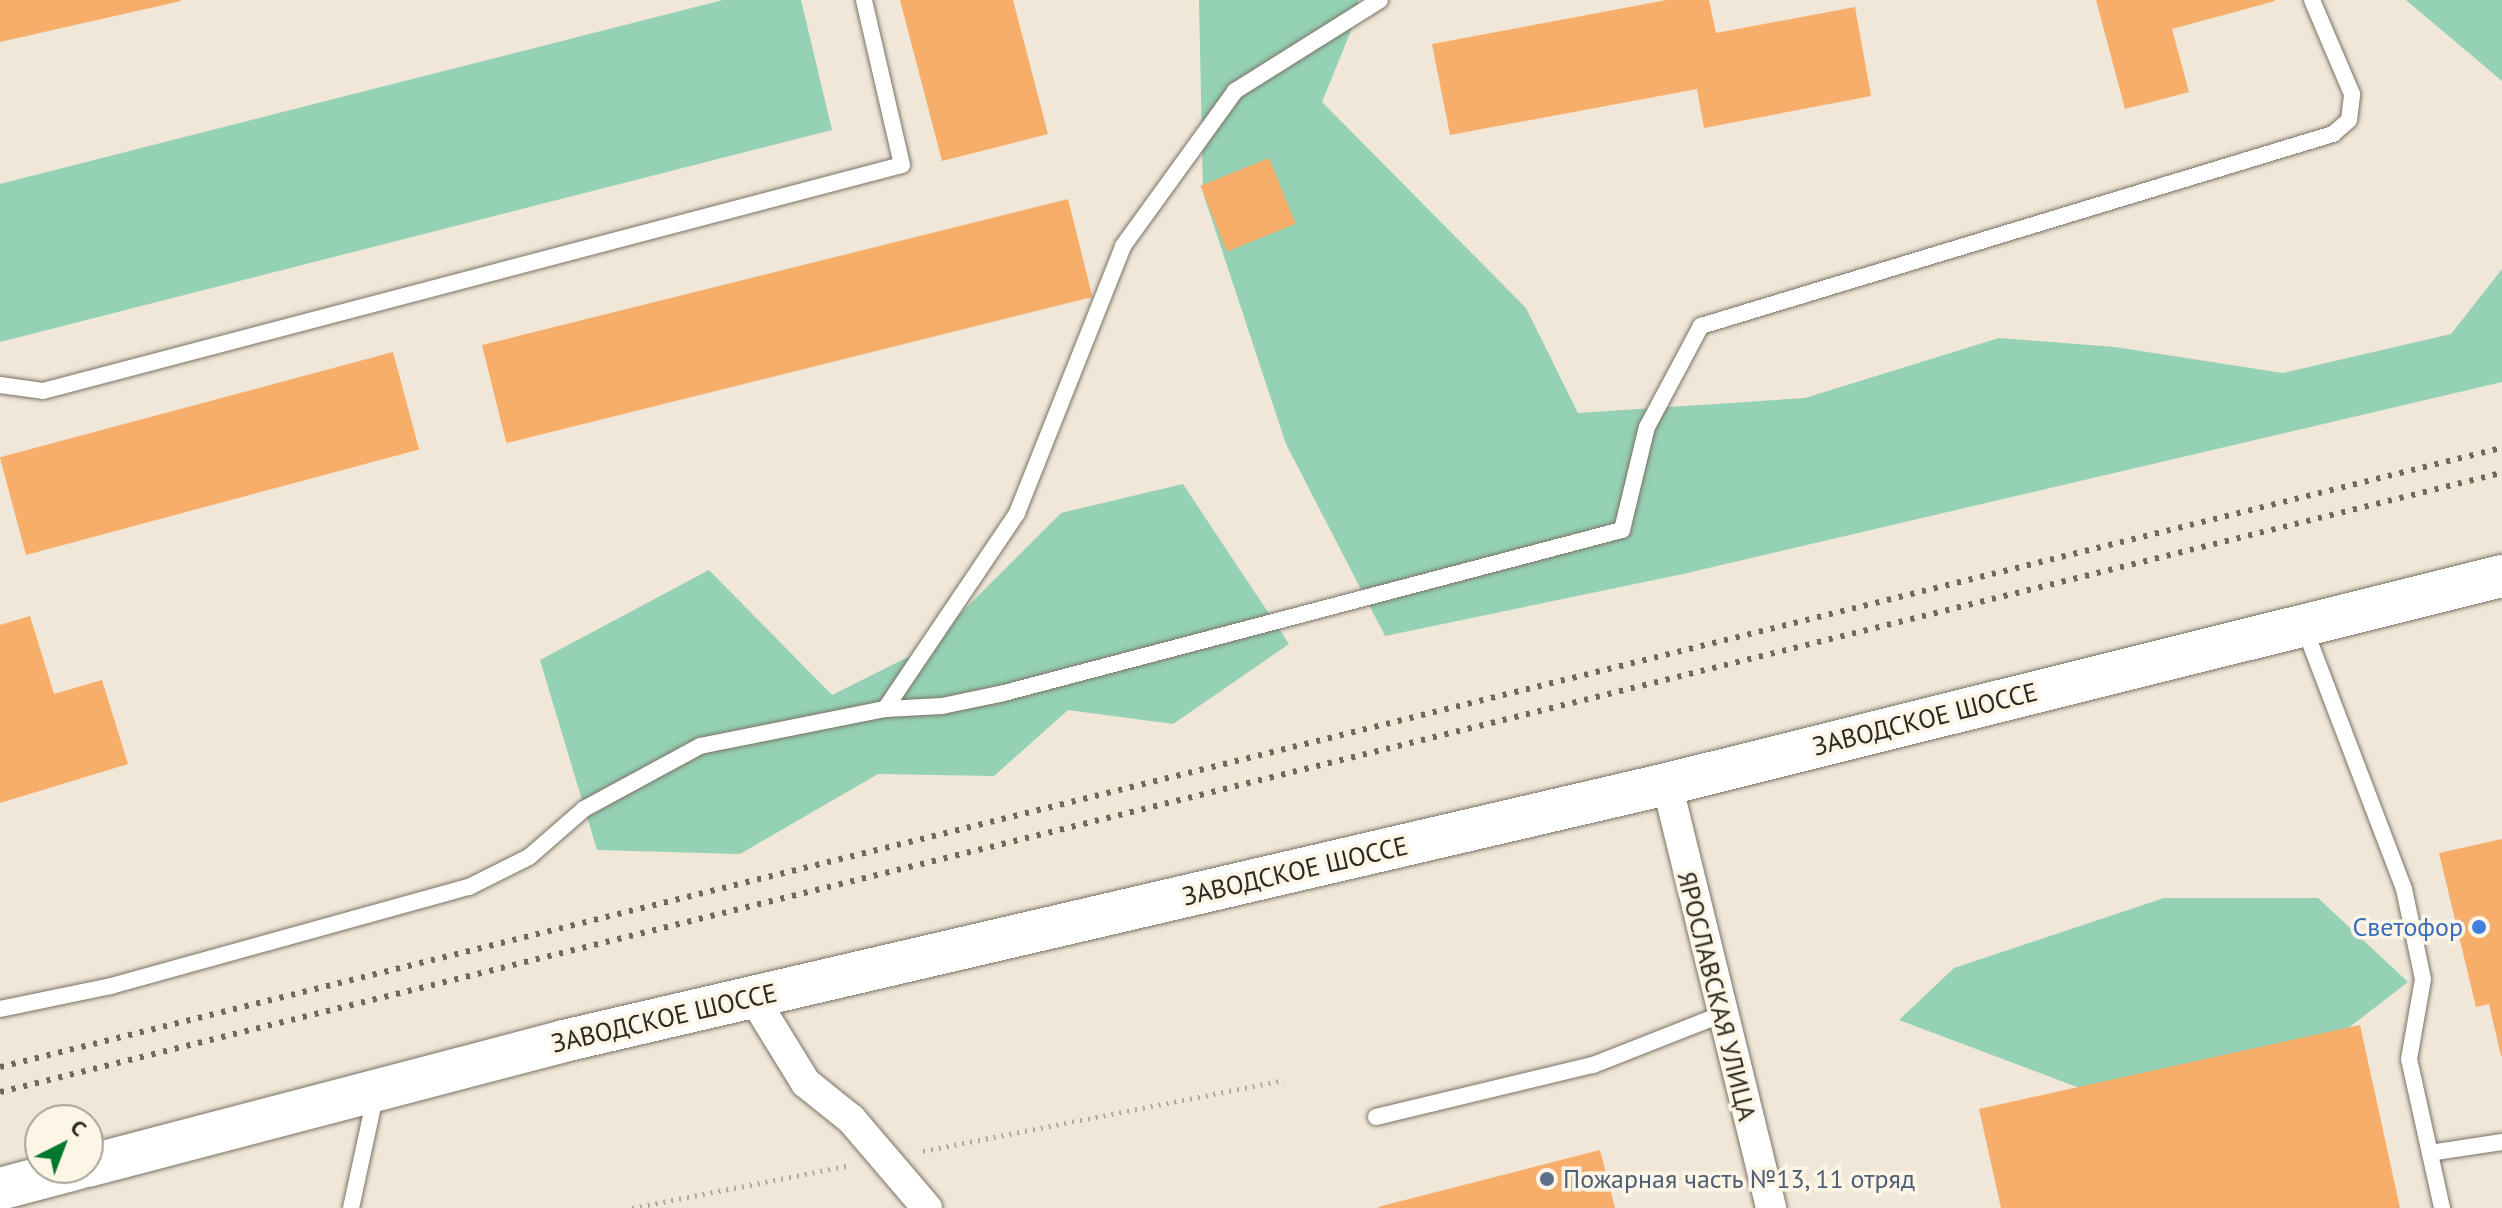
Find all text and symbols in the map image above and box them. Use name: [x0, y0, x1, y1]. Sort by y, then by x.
street label: ЗАВОДСКОЕ ШОССЕ: [1809, 676, 2041, 762]
street label: ЗАВОДСКОЕ ШОССЕ: [1179, 830, 1411, 912]
street label: ЯРОСЛАВСКАЯ УЛИЦА: [1671, 868, 1763, 1124]
place label: Светофор: [2352, 911, 2463, 943]
marker: Светофор: [2470, 918, 2488, 936]
street label: ЗАВОДСКОЕ ШОССЕ: [548, 977, 780, 1059]
north arrow: [24, 1104, 104, 1184]
text: С: [65, 1113, 93, 1142]
place label: Пожарная часть №13, 11 отряд: [1563, 1163, 1918, 1195]
marker: Пожарная часть №13, 11 отряд: [1538, 1170, 1556, 1188]

